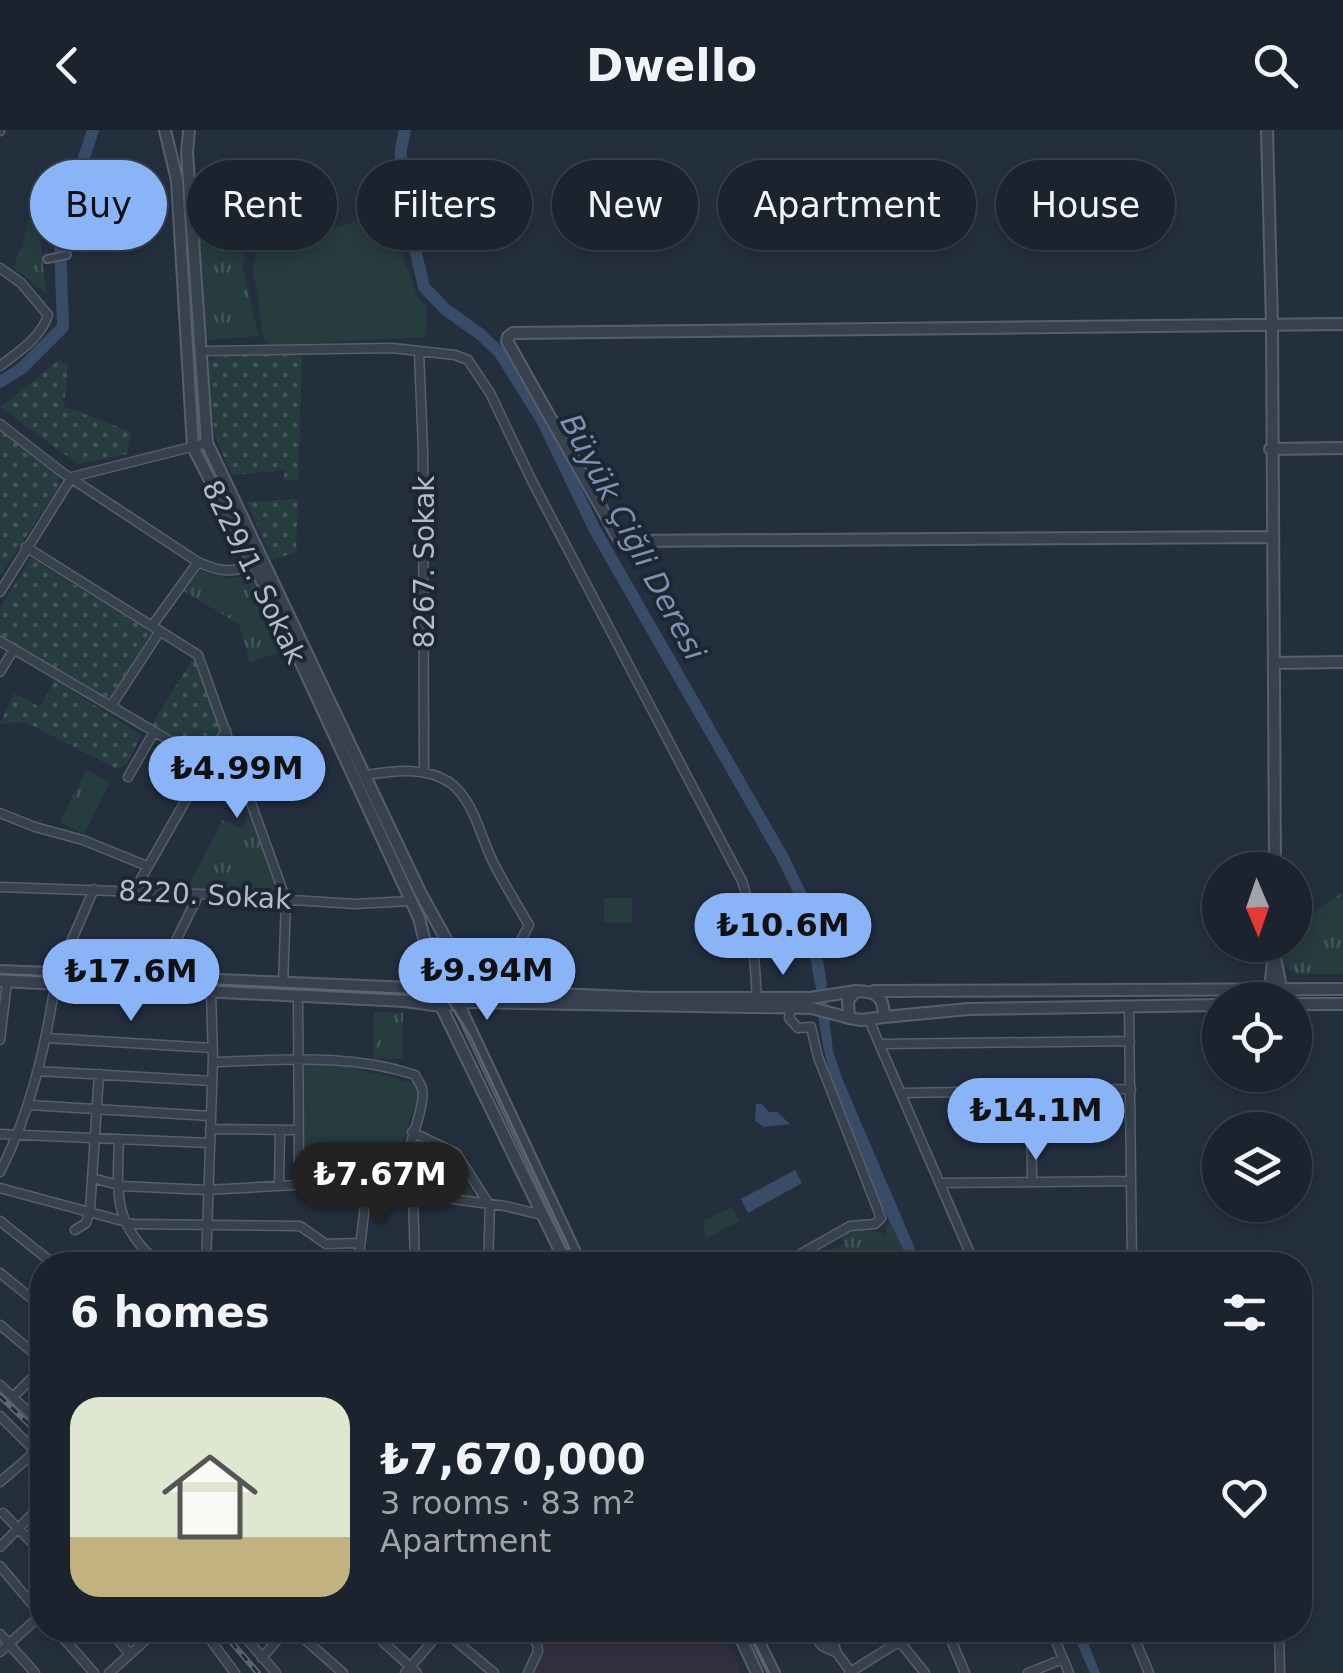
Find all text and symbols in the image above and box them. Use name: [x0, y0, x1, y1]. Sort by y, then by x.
icon: back: [40, 38, 95, 93]
icon: search: [1248, 38, 1303, 93]
text: Dwello: [586, 39, 757, 92]
chip: Buy: [30, 160, 167, 250]
chip: Rent: [187, 160, 337, 250]
chip: Filters: [357, 160, 532, 250]
chip: New: [552, 160, 698, 250]
chip: Apartment: [718, 160, 976, 250]
chip: House: [996, 160, 1175, 250]
water label: Büyük Çiğli Deresi: [553, 408, 713, 667]
street label: 8229/1. Sokak: [195, 475, 313, 670]
street label: 8267. Sokak: [408, 475, 441, 649]
pin: ₺4.99M: [156, 736, 318, 821]
text: ₺4.99M: [170, 749, 304, 787]
north arrow: [1202, 852, 1312, 962]
map controls: [1202, 852, 1312, 1222]
street label: 8220. Sokak: [118, 874, 293, 916]
pin: ₺10.6M: [702, 893, 864, 978]
text: ₺10.6M: [716, 906, 850, 944]
pin: ₺9.94M: [406, 938, 568, 1023]
pin: ₺17.6M: [50, 939, 212, 1024]
text: ₺9.94M: [420, 951, 554, 989]
text: ₺17.6M: [64, 952, 198, 990]
button: locate: [1202, 982, 1312, 1092]
pin: ₺14.1M: [955, 1078, 1117, 1163]
text: ₺14.1M: [969, 1091, 1103, 1129]
button: layers: [1202, 1112, 1312, 1222]
pin: ₺7.67M: [299, 1142, 461, 1227]
text: ₺7.67M: [313, 1155, 447, 1193]
icon: filters: [1217, 1285, 1272, 1340]
text: 6 homes: [70, 1288, 270, 1337]
text: ₺7,670,000: [380, 1435, 646, 1484]
icon: home: [150, 1437, 270, 1557]
icon: heart: [1217, 1470, 1272, 1525]
text: 3 rooms · 83 m²: [380, 1484, 635, 1522]
text: Apartment: [380, 1522, 551, 1560]

